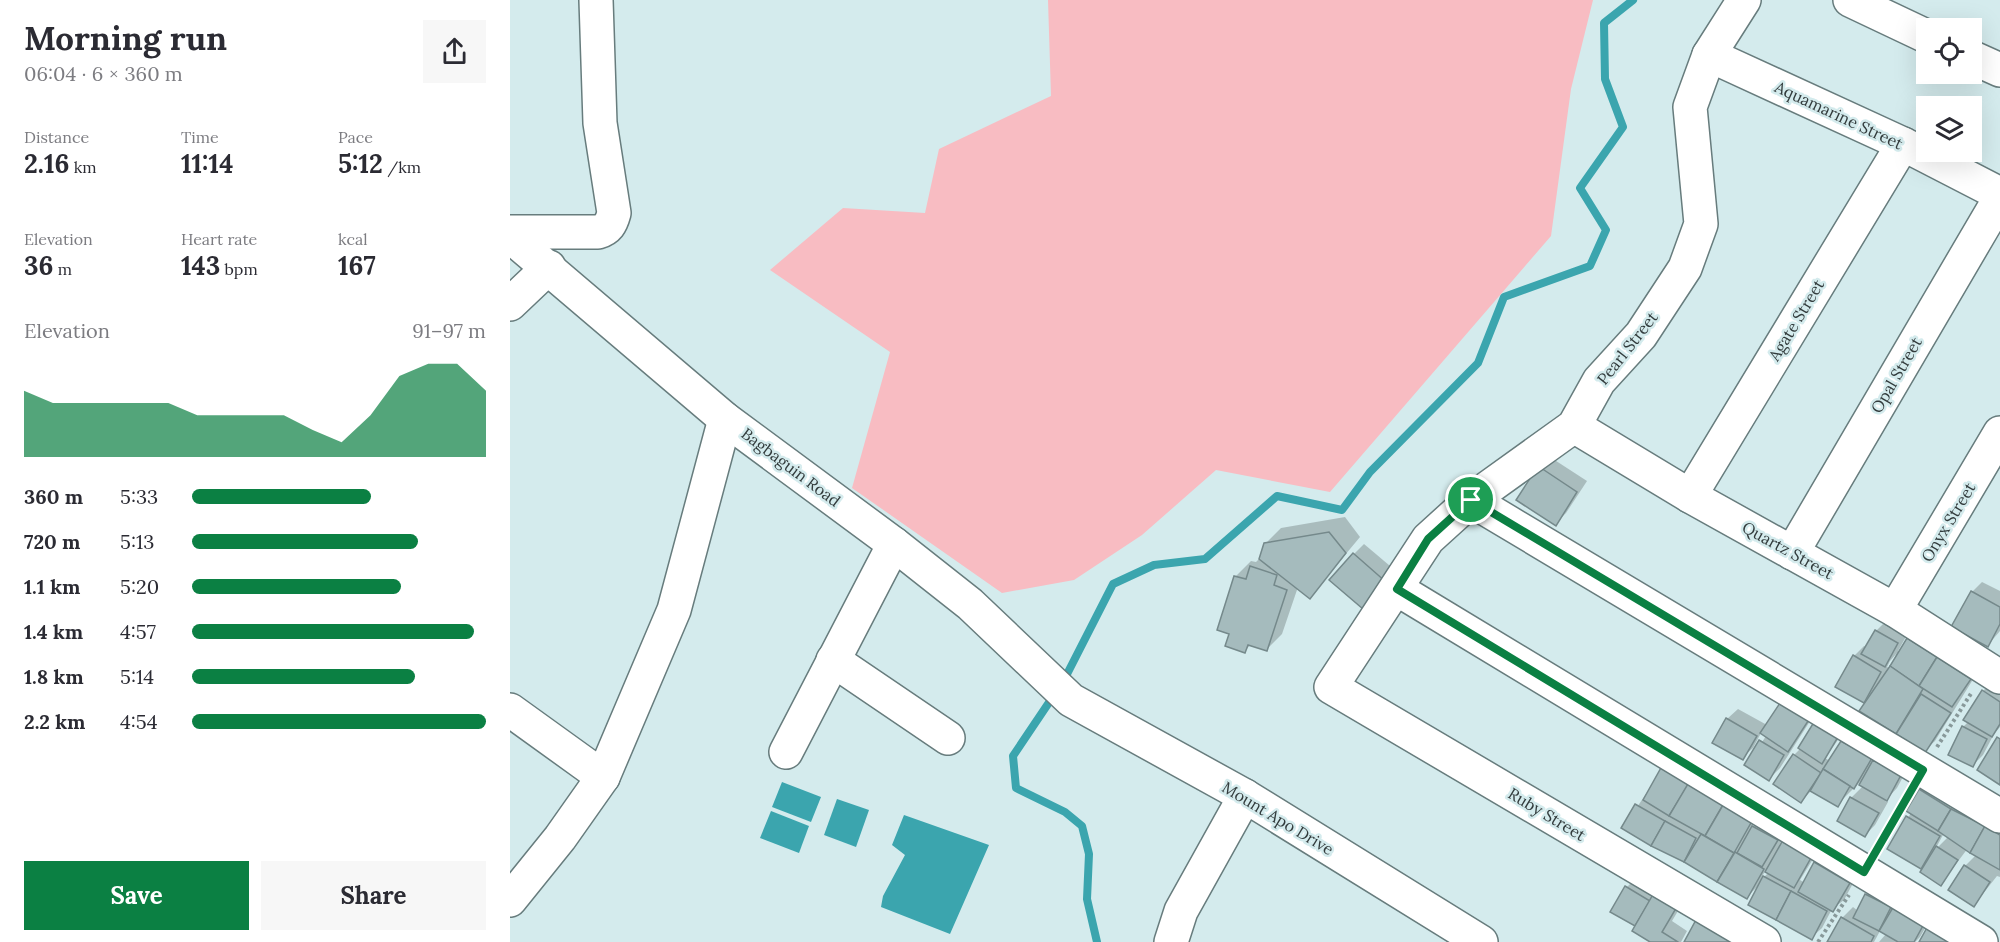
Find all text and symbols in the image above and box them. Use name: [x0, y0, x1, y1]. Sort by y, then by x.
text: Morning run: [24, 17, 227, 59]
map controls: [1916, 18, 1982, 162]
button: locate: [1916, 18, 1982, 84]
button: share: [423, 20, 486, 83]
text: 06:04 · 6 × 360 m: [24, 61, 183, 86]
street label: Aquamarine Street: [1771, 76, 1907, 154]
button: layers: [1916, 96, 1982, 162]
text: Distance: [24, 127, 89, 147]
text: Time: [181, 127, 219, 147]
text: Pace: [338, 127, 373, 147]
text: 2.16: [24, 147, 69, 180]
text: 11:14: [181, 147, 233, 180]
text: 5:12: [338, 147, 383, 180]
text: km: [69, 157, 97, 177]
text: /km: [383, 157, 421, 177]
text: Elevation: [24, 229, 93, 249]
text: Heart rate: [181, 229, 257, 249]
text: kcal: [338, 229, 368, 249]
text: 36: [24, 249, 54, 282]
text: 143: [181, 249, 220, 282]
text: 167: [338, 249, 376, 282]
text: m: [54, 259, 72, 279]
text: bpm: [220, 259, 258, 279]
street label: Agate Street: [1763, 275, 1829, 365]
street label: Pearl Street: [1592, 307, 1662, 389]
text: Elevation: [24, 318, 110, 343]
text: 91–97 m: [412, 318, 486, 343]
street label: Opal Street: [1866, 333, 1926, 417]
street label: Bagbaguin Road: [737, 423, 845, 511]
pin: [1445, 474, 1496, 525]
street label: Onyx Street: [1917, 478, 1980, 565]
icon: arrive: [1454, 483, 1487, 516]
text: 360 m: [24, 484, 83, 509]
text: 5:33: [120, 484, 158, 509]
street label: Quartz Street: [1739, 517, 1838, 584]
text: 720 m: [24, 529, 80, 554]
text: 5:13: [120, 529, 154, 554]
text: 1.1 km: [24, 574, 80, 599]
text: 5:20: [120, 574, 159, 599]
text: 1.4 km: [24, 619, 83, 644]
text: 4:57: [120, 619, 156, 644]
text: 1.8 km: [24, 664, 84, 689]
text: 5:14: [120, 664, 154, 689]
text: 2.2 km: [24, 709, 86, 734]
text: 4:54: [120, 709, 158, 734]
street label: Mount Apo Drive: [1219, 777, 1338, 859]
street label: Ruby Street: [1505, 783, 1590, 845]
button: Save: [24, 861, 249, 930]
button: Share: [261, 861, 486, 930]

